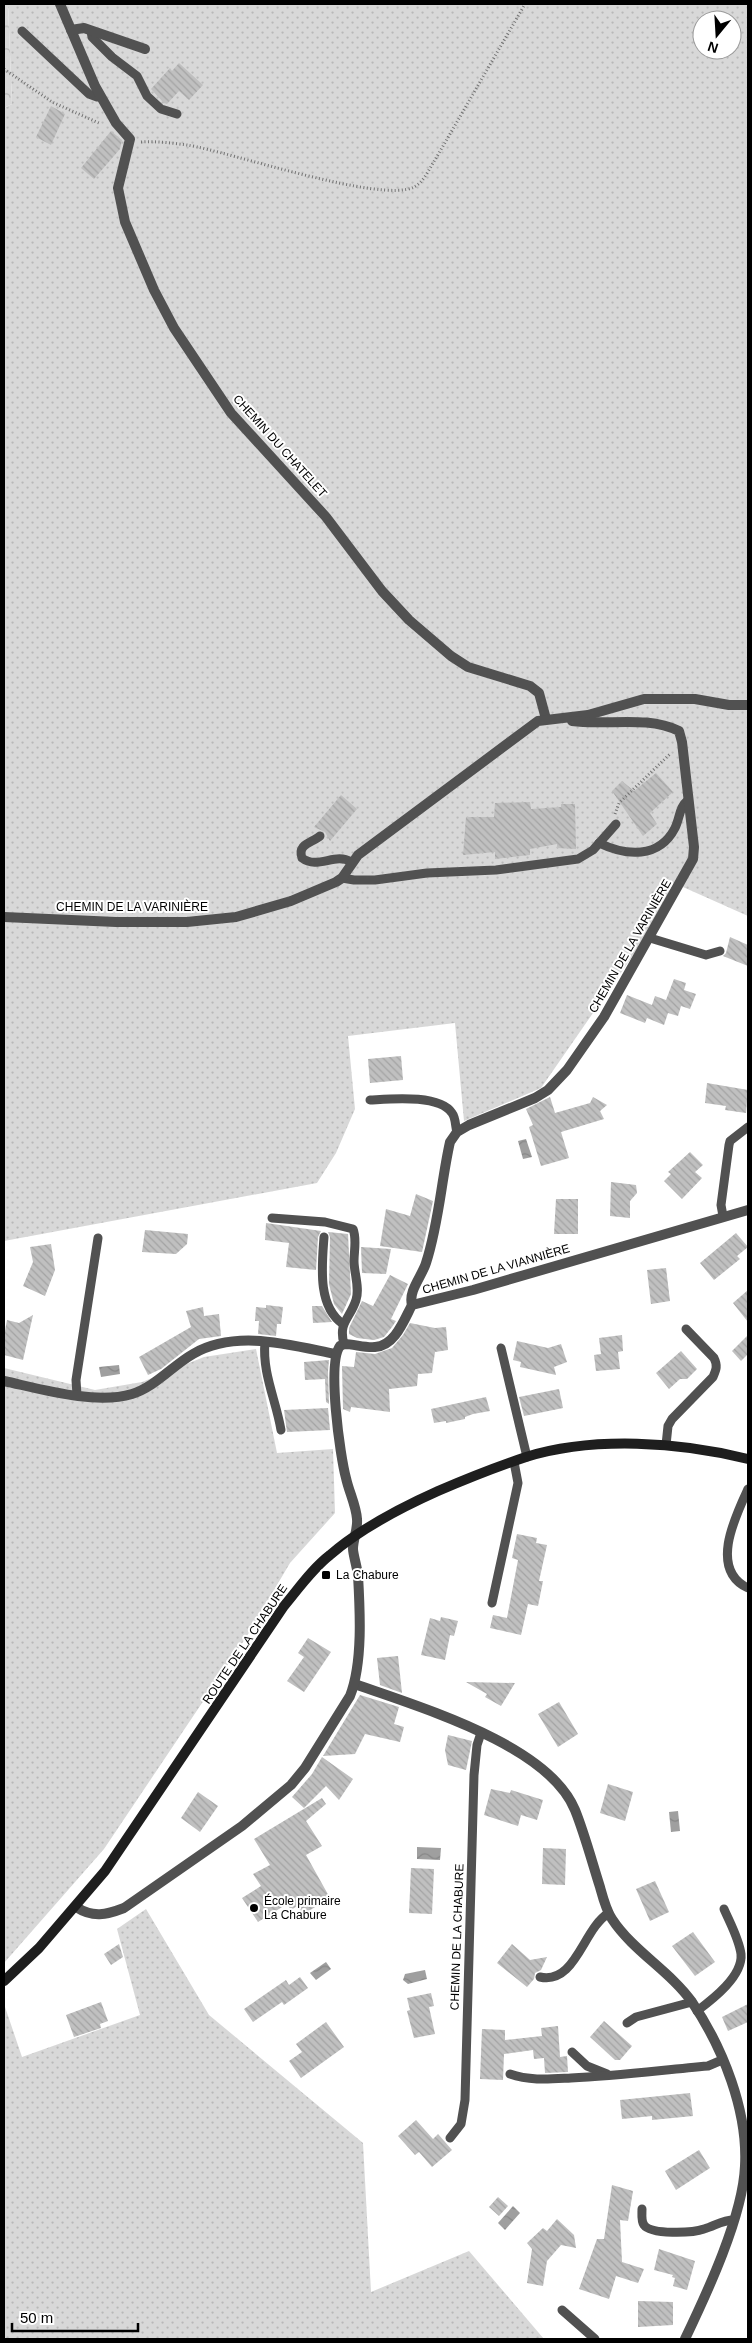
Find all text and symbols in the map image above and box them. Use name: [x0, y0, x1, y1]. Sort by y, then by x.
north arrow: [692, 10, 742, 60]
text: N: [706, 38, 720, 57]
street label: CHEMIN DU CHATELET: [230, 392, 330, 501]
street label: CHEMIN DE LA VARINIÈRE: [585, 876, 674, 1015]
street label: CHEMIN DE LA VARINIÈRE: [56, 899, 208, 914]
street label: CHEMIN DE LA VIANNIÈRE: [420, 1240, 571, 1297]
place label: La Chabure: [336, 1568, 399, 1582]
marker: La Chabure: [320, 1569, 332, 1581]
street label: ROUTE DE LA CHABURE: [200, 1581, 290, 1707]
street label: CHEMIN DE LA CHABURE: [447, 1863, 467, 2011]
place label: École primaire La Chabure: [264, 1893, 341, 1922]
marker: École primaire La Chabure: [248, 1902, 260, 1914]
scale bar: [12, 2300, 139, 2332]
text: 50 m: [20, 2309, 53, 2326]

